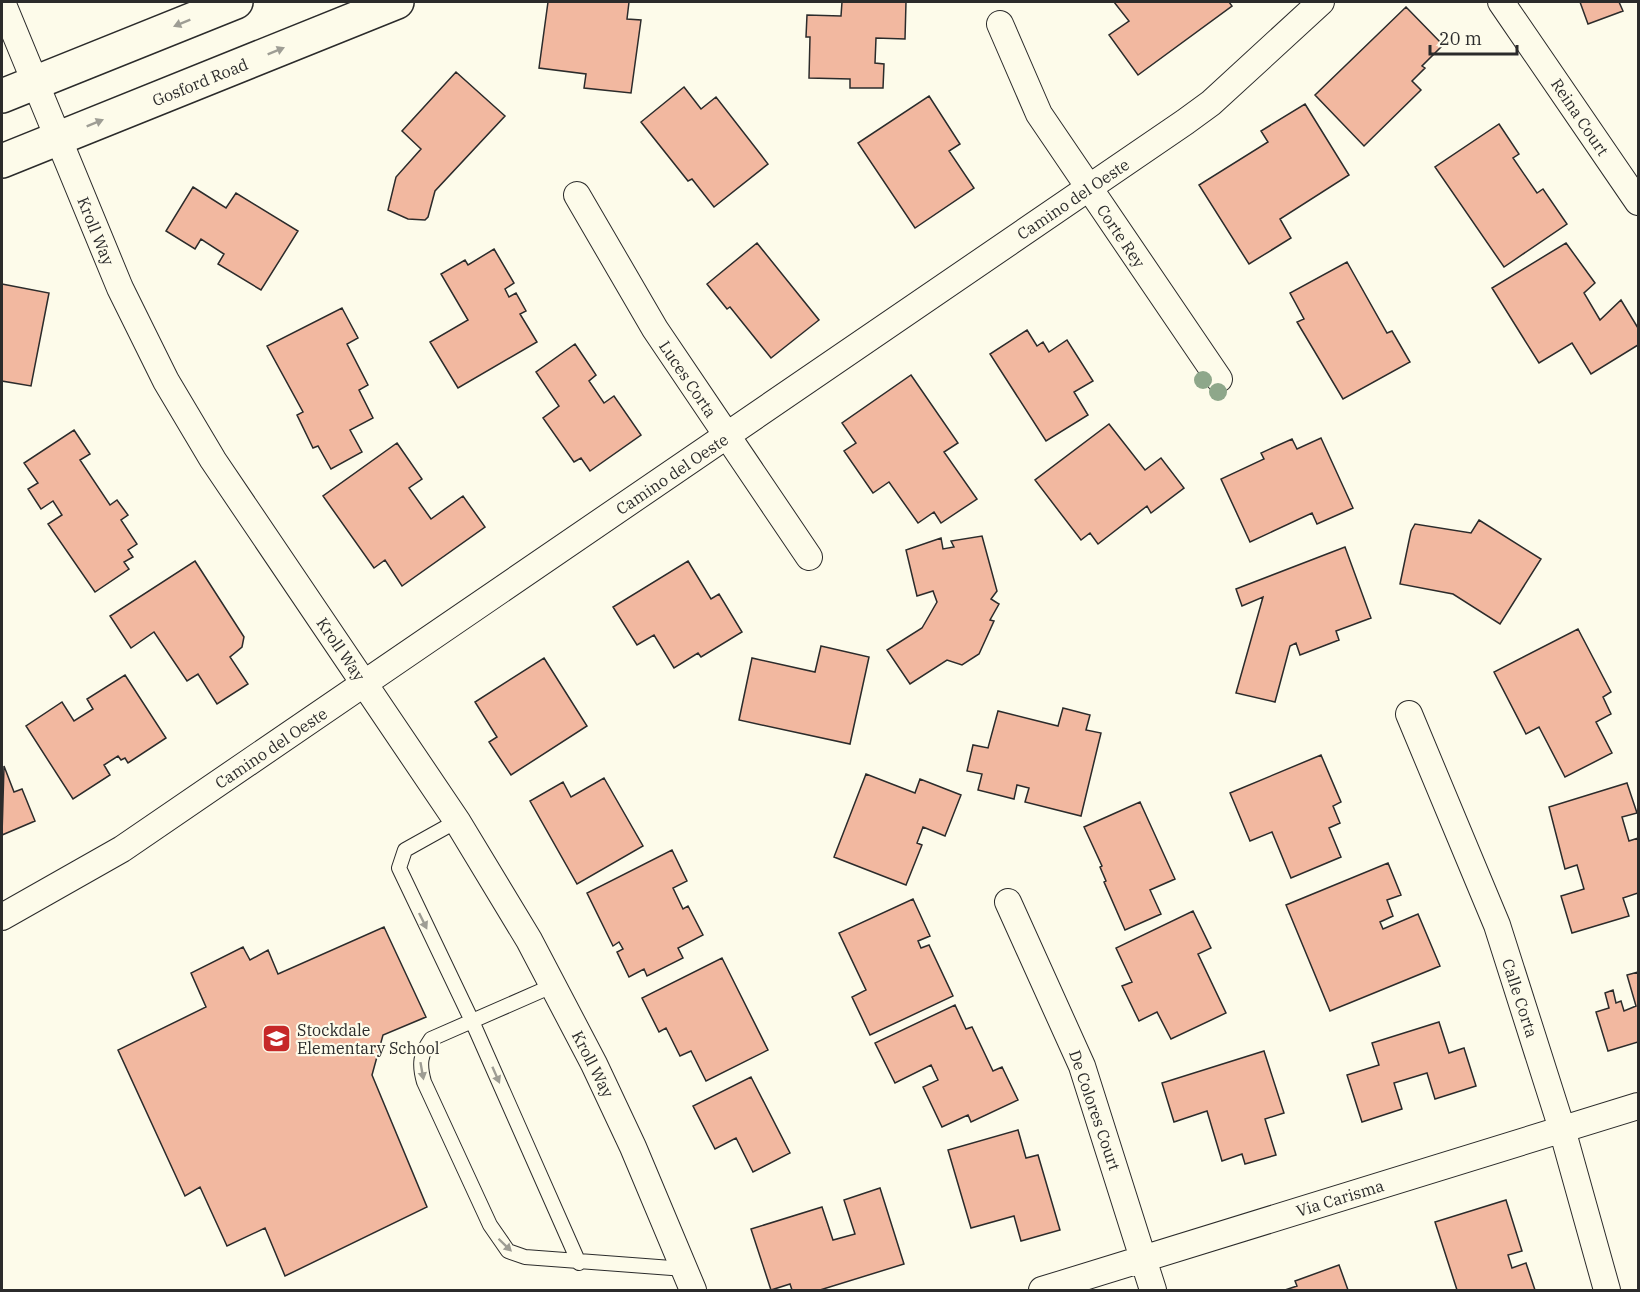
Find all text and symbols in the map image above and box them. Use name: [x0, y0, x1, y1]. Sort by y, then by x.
one-way arrow: [172, 18, 190, 28]
scale bar: [1430, 18, 1517, 56]
text: 20 m: [1439, 27, 1482, 50]
one-way arrow: [267, 46, 285, 56]
street label: Gosford Road: [149, 54, 251, 110]
street label: Reina Court: [1547, 75, 1613, 160]
one-way arrow: [86, 118, 104, 128]
street label: Camino del Oeste: [1013, 154, 1133, 244]
street label: Kroll Way: [73, 194, 119, 269]
street label: Corte Rey: [1093, 201, 1150, 272]
street label: Luces Corta: [655, 337, 721, 421]
street label: Camino del Oeste: [612, 429, 732, 519]
street label: Kroll Way: [313, 613, 370, 685]
street label: Camino del Oeste: [211, 703, 331, 793]
one-way arrow: [419, 913, 428, 930]
street label: Calle Corta: [1498, 956, 1542, 1040]
place label: Stockdale Elementary School: [297, 1020, 440, 1058]
school or university icon: Stockdale Elementary School: [260, 1023, 292, 1055]
street label: Kroll Way: [568, 1027, 619, 1101]
street label: De Colores Court: [1065, 1047, 1125, 1173]
one-way arrow: [418, 1062, 427, 1081]
one-way arrow: [491, 1066, 501, 1084]
street label: Via Carisma: [1294, 1175, 1387, 1221]
one-way arrow: [498, 1238, 512, 1253]

